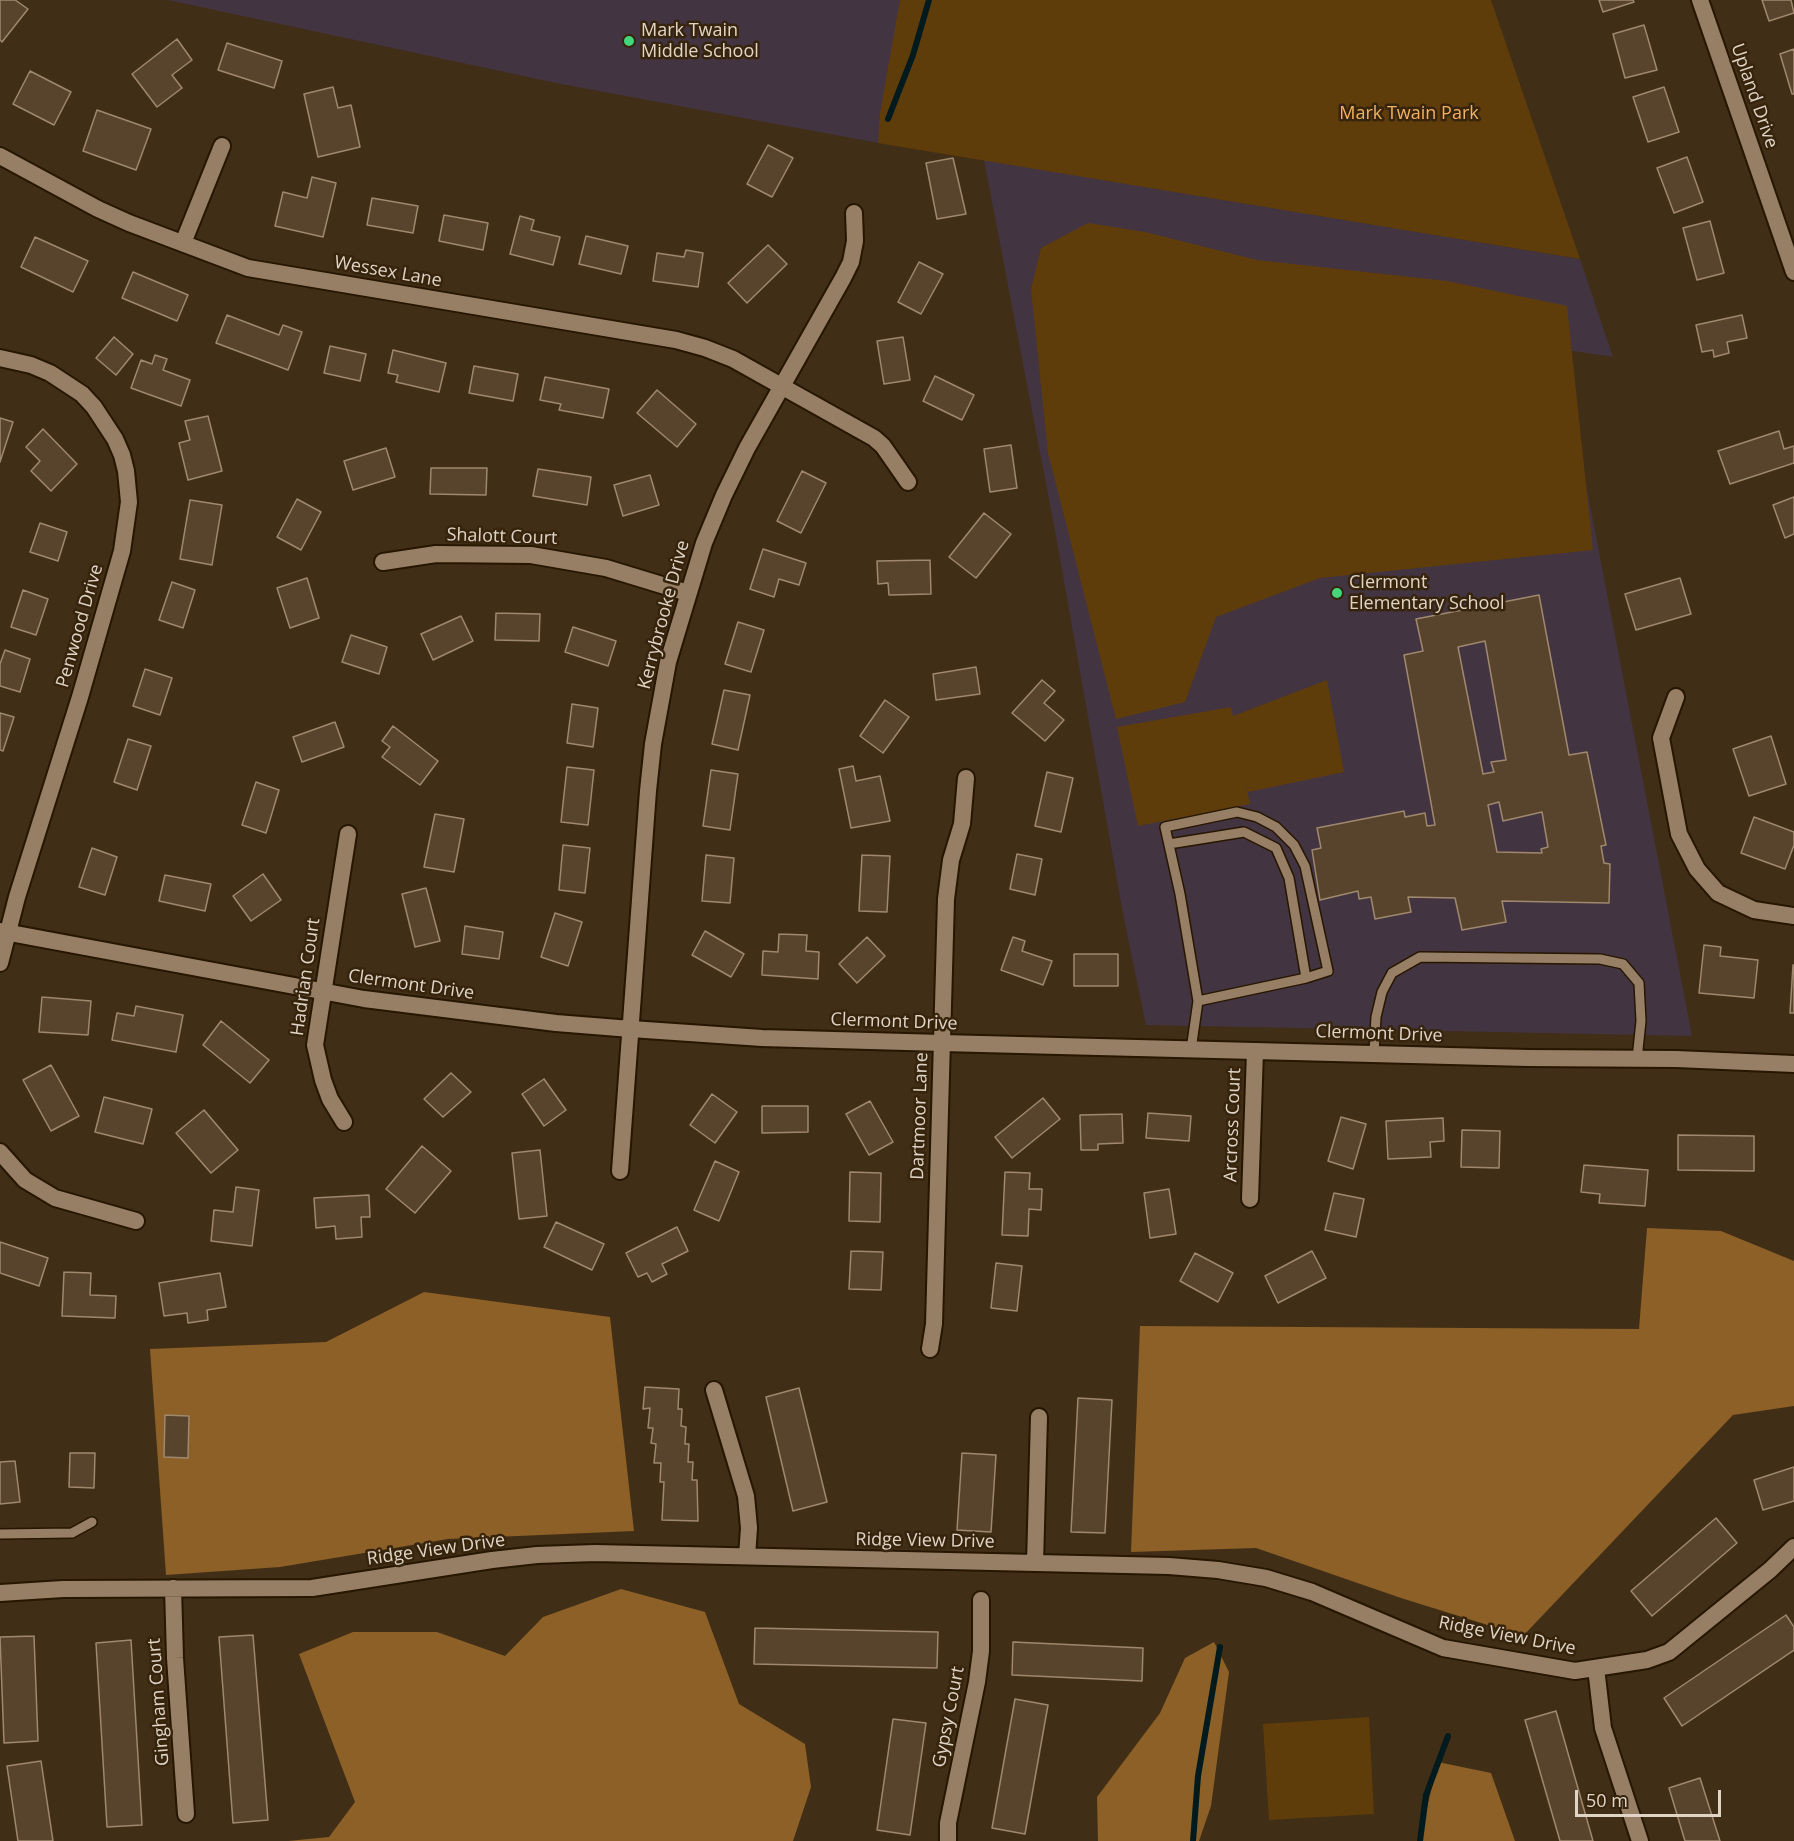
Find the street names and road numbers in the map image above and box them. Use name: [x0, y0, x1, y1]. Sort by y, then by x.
street label: Upland Drive: [1726, 41, 1782, 151]
street label: Wessex Lane: [333, 252, 443, 292]
street label: Shalott Court: [446, 524, 558, 550]
street label: Kerrybrooke Drive: [634, 538, 694, 692]
street label: Penwood Drive: [52, 562, 108, 690]
street label: Hadrian Court: [287, 917, 325, 1037]
street label: Clermont Drive: [347, 965, 475, 1005]
street label: Clermont Drive: [830, 1009, 958, 1035]
street label: Clermont Drive: [1315, 1021, 1443, 1047]
street label: Dartmoor Lane: [907, 1052, 933, 1180]
street label: Arcross Court: [1220, 1067, 1246, 1183]
street label: Ridge View Drive: [855, 1529, 995, 1553]
street label: Ridge View Drive: [366, 1530, 506, 1570]
street label: Ridge View Drive: [1437, 1612, 1577, 1660]
street label: Gingham Court: [144, 1638, 174, 1766]
street label: Gypsy Court: [929, 1665, 969, 1769]

